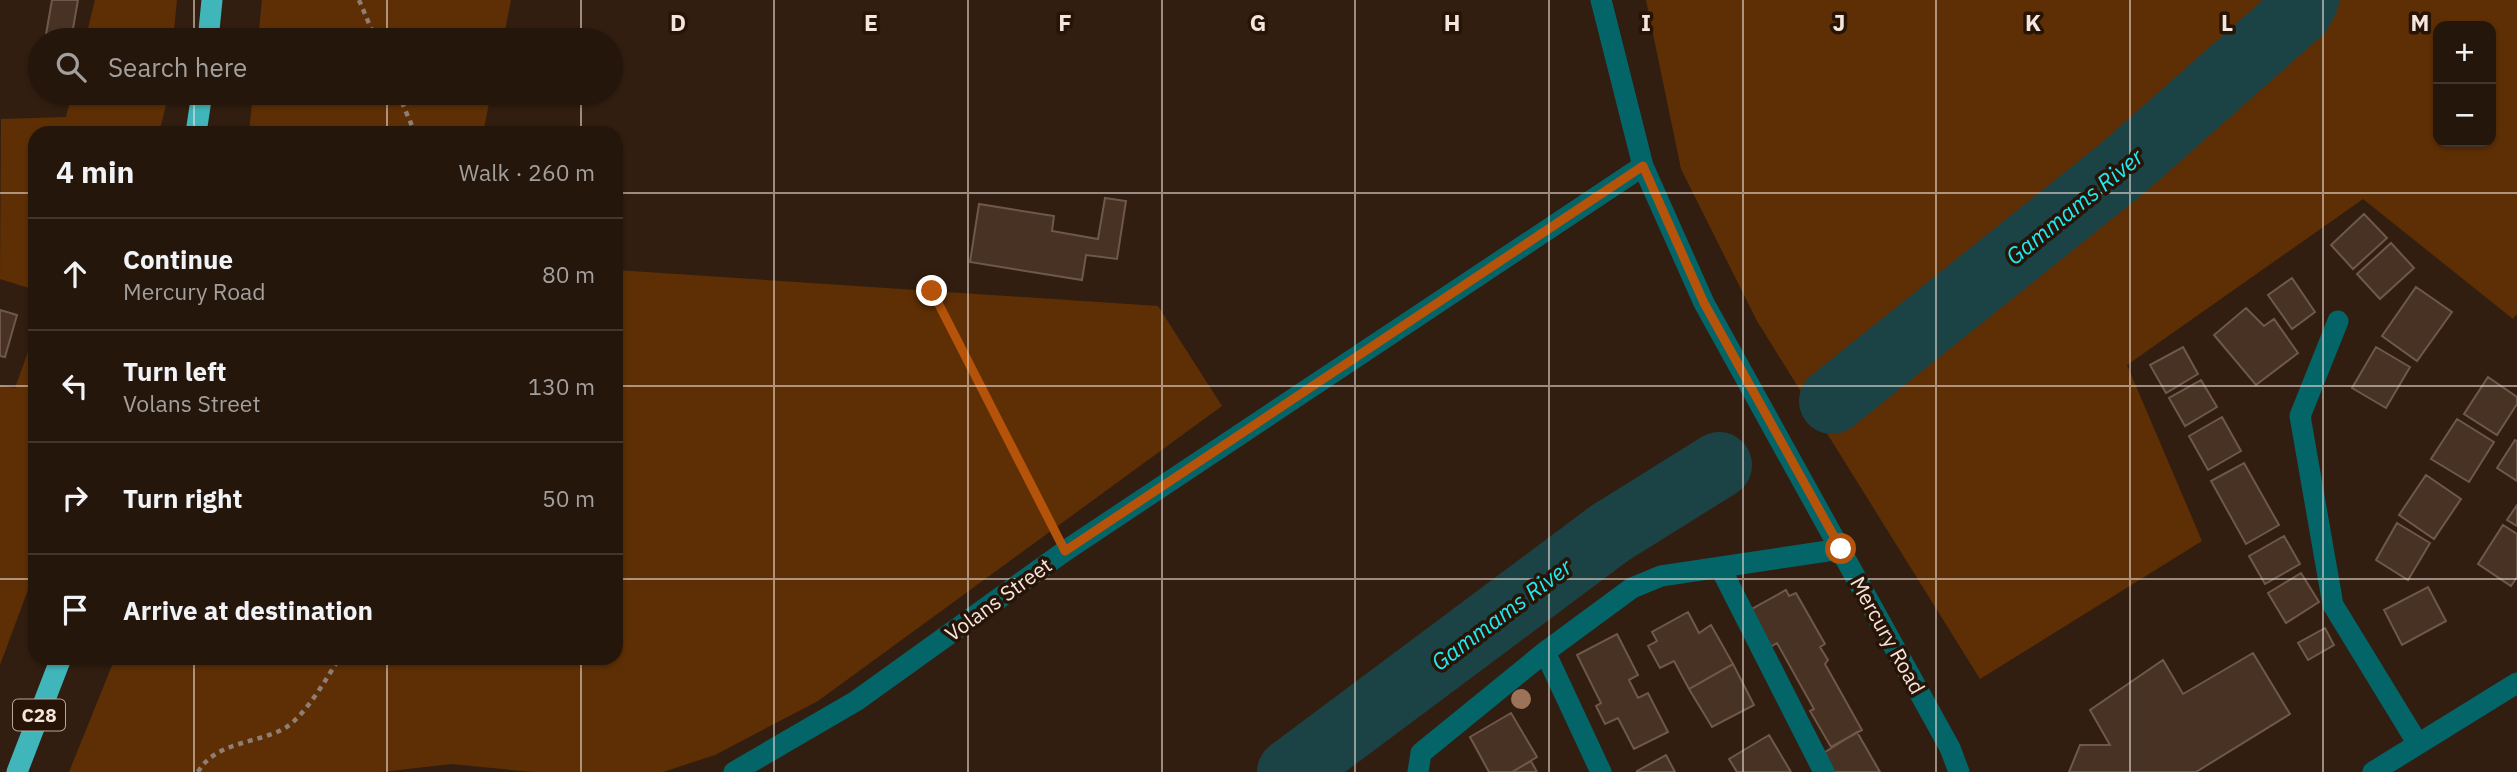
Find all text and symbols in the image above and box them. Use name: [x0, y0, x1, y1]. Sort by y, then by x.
text: D: [670, 7, 686, 37]
text: E: [864, 7, 878, 37]
text: F: [1058, 7, 1072, 37]
text: G: [1250, 7, 1266, 37]
text: H: [1444, 7, 1460, 37]
text: I: [1641, 7, 1651, 37]
text: J: [1833, 7, 1845, 37]
text: K: [2025, 7, 2041, 37]
text: L: [2221, 7, 2233, 37]
text: M: [2411, 7, 2429, 37]
map controls: [2433, 21, 2496, 147]
button: +: [2433, 21, 2496, 84]
search box: [28, 28, 623, 105]
icon: search: [52, 48, 90, 86]
text: Search here: [108, 50, 247, 84]
button: −: [2433, 84, 2496, 147]
water label: Gammams River: [1999, 141, 2149, 271]
text: 4 min: [56, 152, 134, 191]
text: Walk · 260 m: [459, 157, 595, 187]
text: Continue: [123, 242, 233, 276]
icon: ahead: [56, 255, 94, 293]
text: 80 m: [542, 259, 595, 289]
route end: [916, 275, 947, 306]
text: Mercury Road: [123, 276, 266, 306]
text: Turn left: [123, 354, 226, 388]
icon: left: [56, 367, 94, 405]
text: 130 m: [528, 371, 595, 401]
text: Volans Street: [123, 388, 261, 418]
icon: right: [56, 479, 94, 517]
text: Turn right: [123, 481, 242, 515]
text: 50 m: [542, 483, 595, 513]
route start: [1825, 533, 1856, 564]
street label: Volans Street: [939, 551, 1057, 647]
water label: Gammams River: [1425, 551, 1578, 677]
street label: Mercury Road: [1844, 571, 1932, 699]
icon: arrive: [56, 591, 94, 629]
text: Arrive at destination: [123, 593, 373, 627]
road number: C28: [13, 700, 65, 730]

